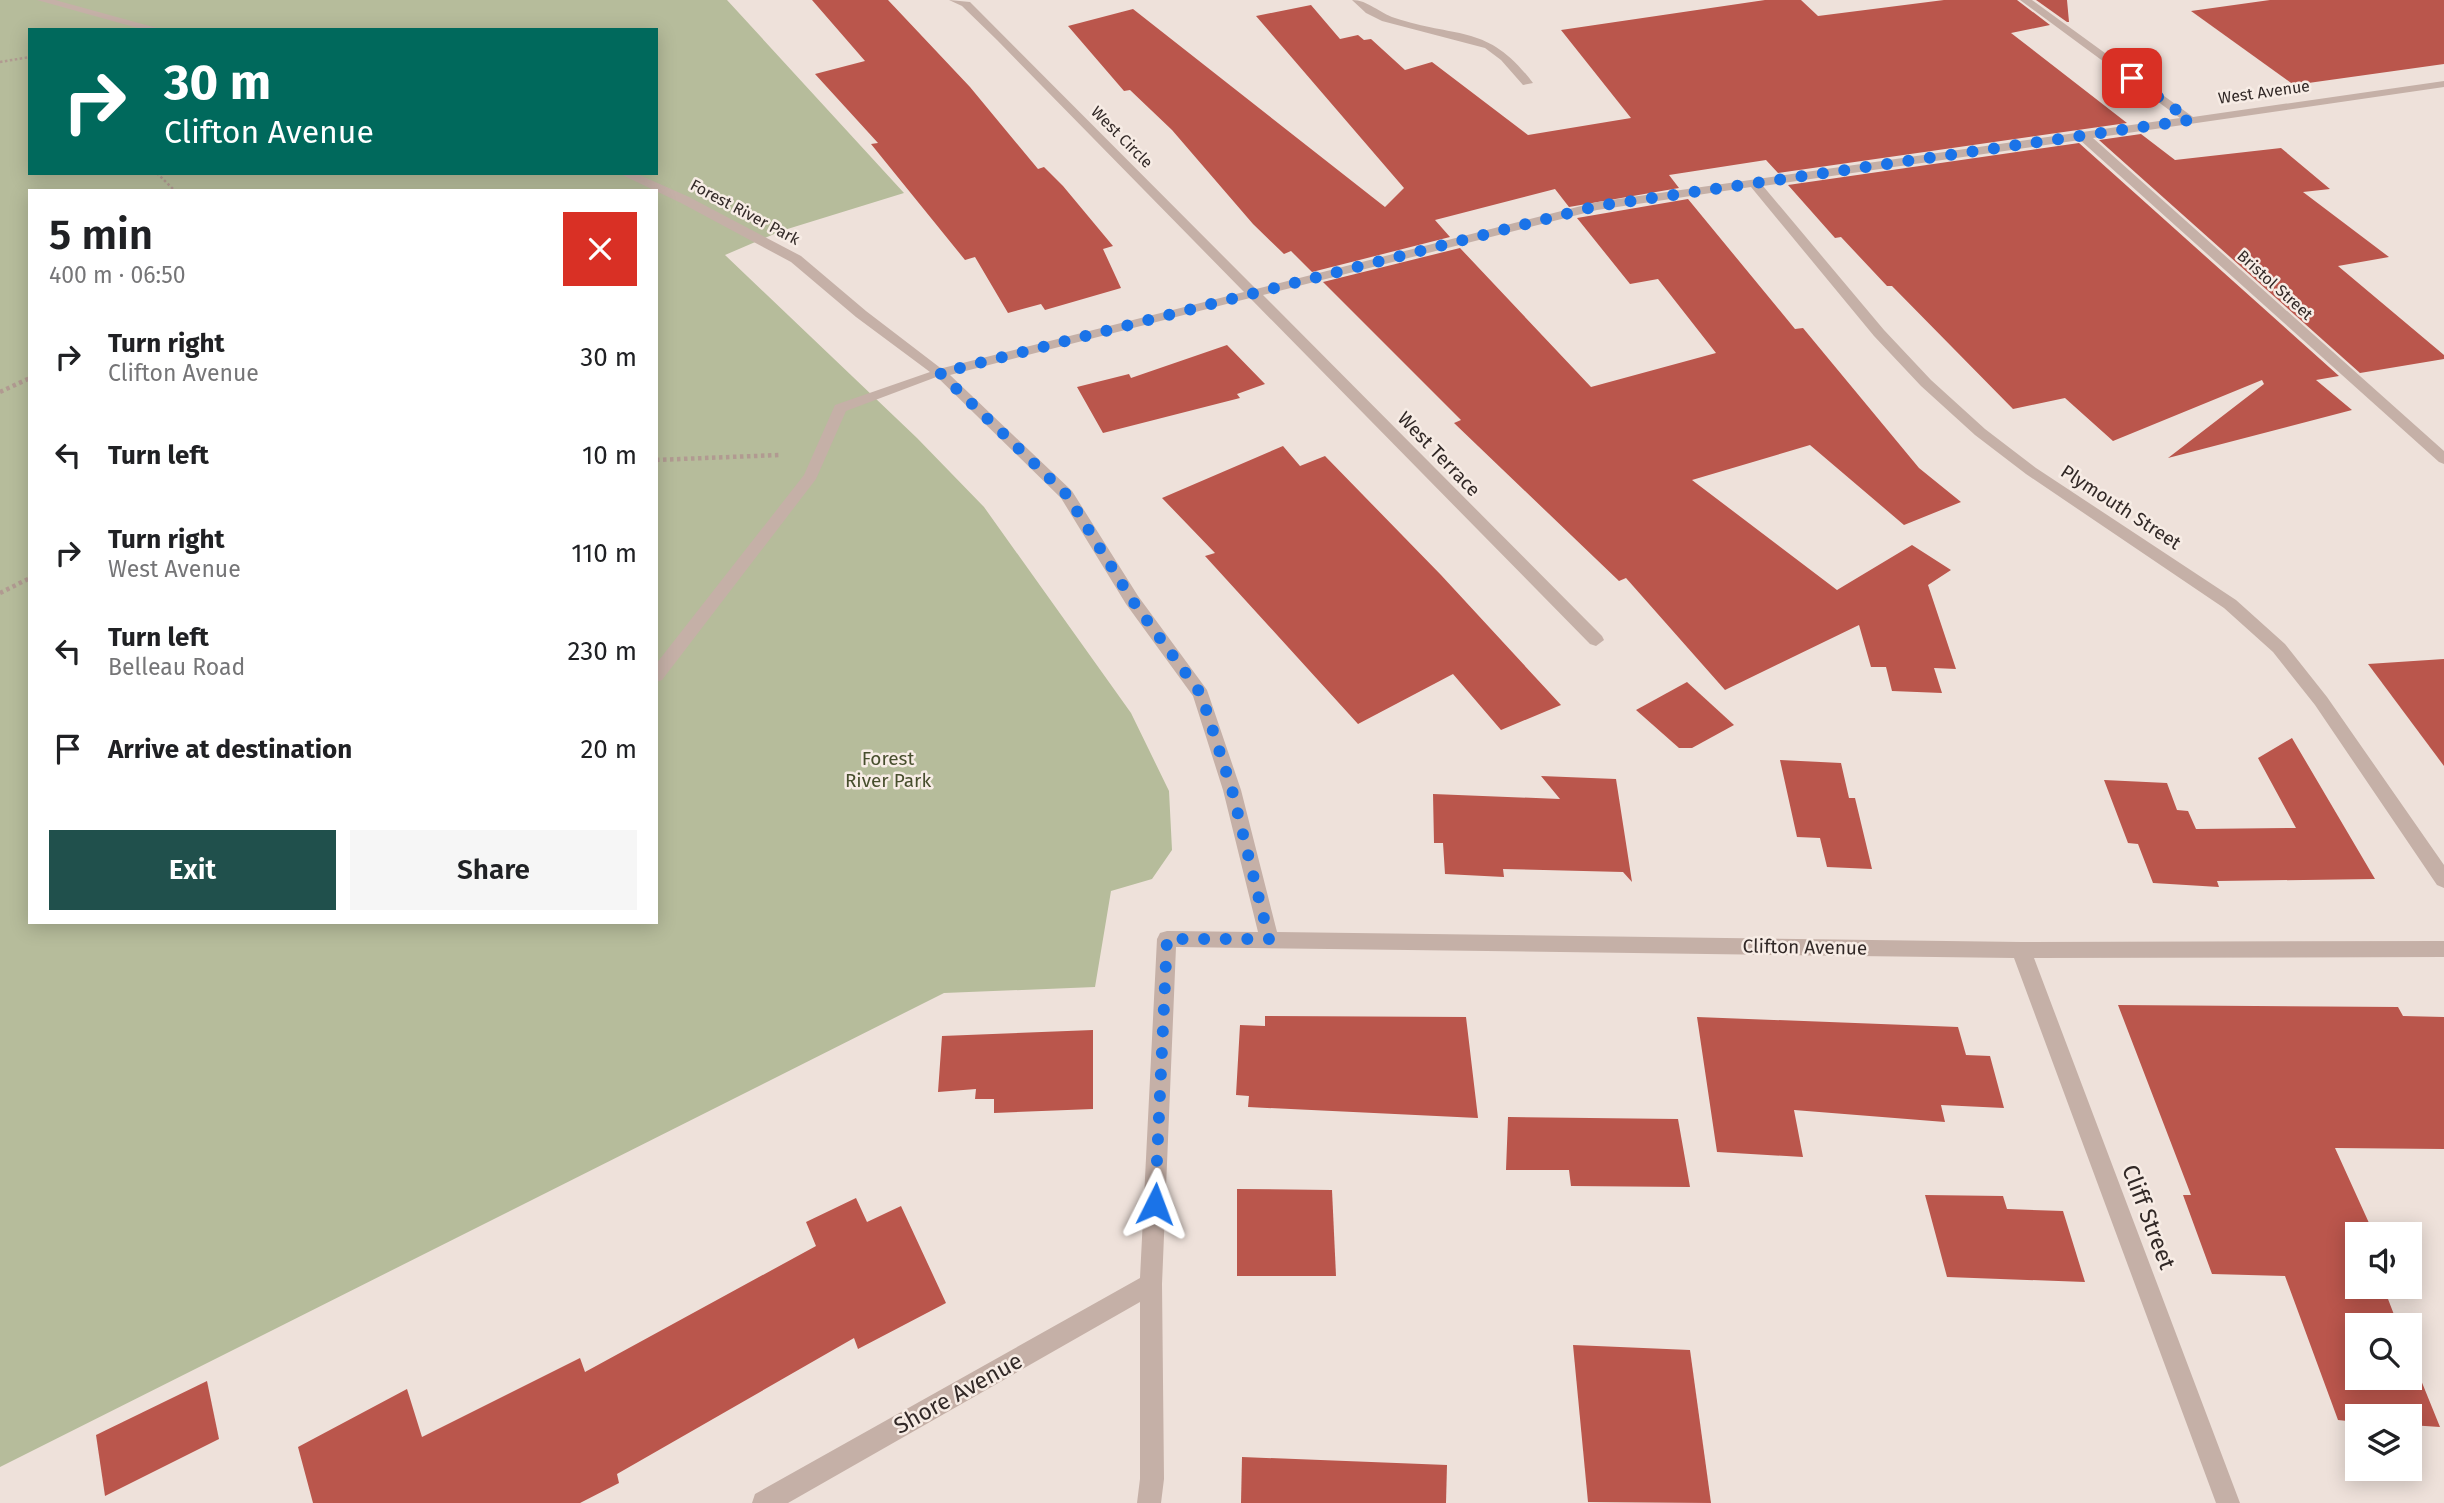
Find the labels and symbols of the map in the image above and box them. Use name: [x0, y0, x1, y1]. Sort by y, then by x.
pin: [2102, 48, 2162, 108]
street label: West Avenue: [2217, 76, 2311, 108]
street label: West Circle: [1087, 102, 1157, 172]
street label: Forest River Park: [687, 175, 804, 249]
street label: Bristol Street: [2233, 246, 2317, 324]
street label: West Terrace: [1393, 407, 1485, 501]
street label: Plymouth Street: [2057, 460, 2185, 554]
park label: Forest River Park: [845, 747, 931, 792]
street label: Clifton Avenue: [1742, 934, 1868, 960]
street label: Cliff Street: [2116, 1161, 2182, 1274]
position arrow: [1118, 1167, 1192, 1241]
street label: Shore Avenue: [889, 1346, 1027, 1440]

